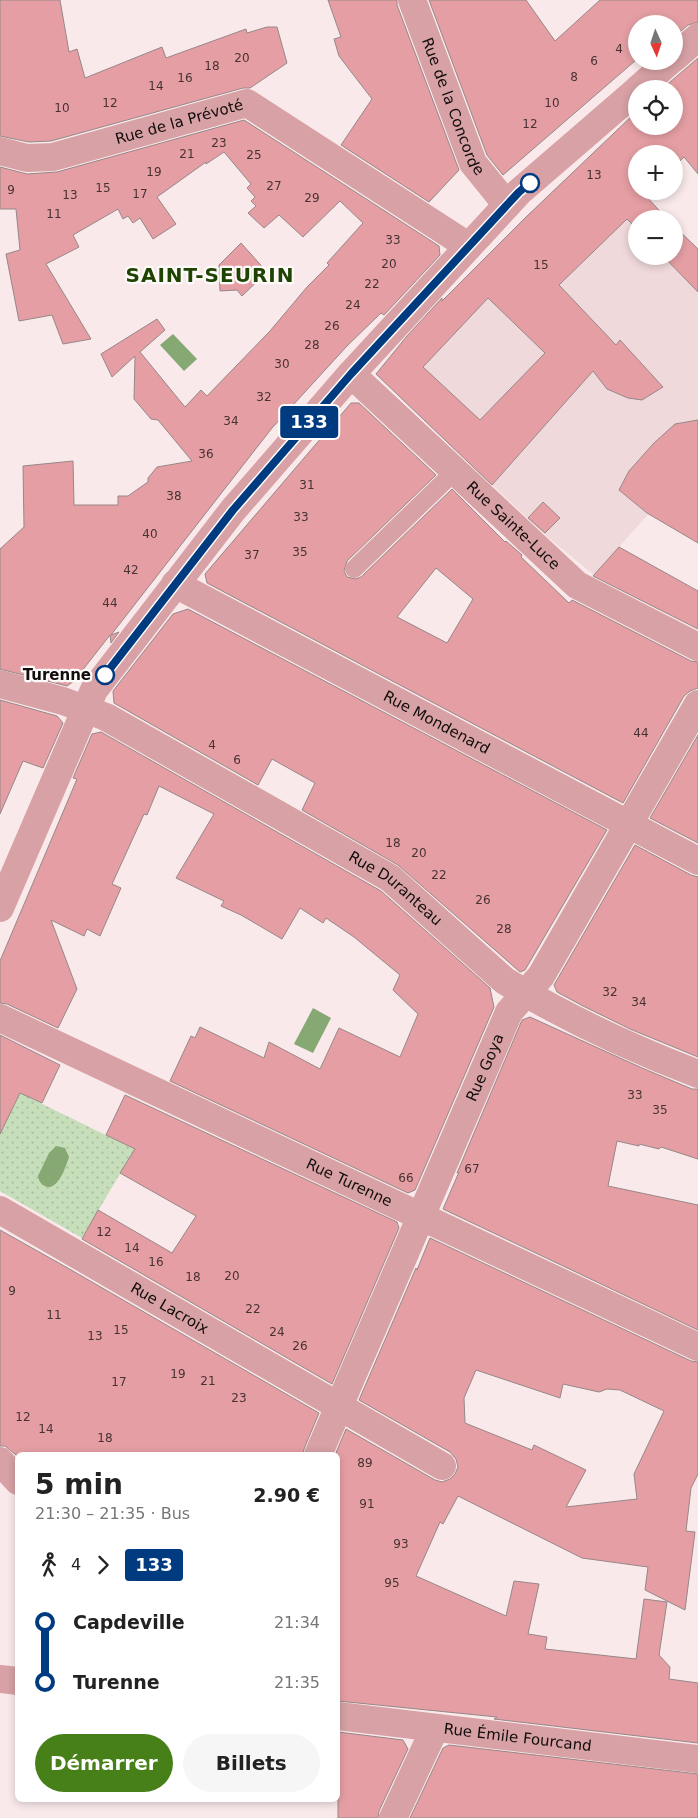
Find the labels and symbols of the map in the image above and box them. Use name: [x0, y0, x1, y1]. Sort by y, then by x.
north arrow: [628, 15, 682, 70]
street label: Rue de la Concorde: [418, 35, 488, 179]
house number: 4: [615, 42, 623, 56]
house number: 20: [234, 51, 250, 65]
house number: 6: [590, 54, 598, 68]
house number: 18: [204, 59, 220, 73]
house number: 8: [570, 70, 578, 84]
house number: 16: [177, 71, 193, 85]
house number: 14: [148, 79, 164, 93]
street label: Rue de la Prévoté: [113, 95, 245, 148]
house number: 12: [102, 96, 118, 110]
house number: 10: [544, 96, 560, 110]
house number: 10: [54, 101, 70, 115]
house number: 12: [522, 117, 538, 131]
house number: 23: [211, 136, 227, 150]
house number: 21: [179, 147, 195, 161]
house number: 25: [246, 148, 262, 162]
house number: 19: [146, 165, 162, 179]
house number: 13: [586, 168, 602, 182]
unlabelled marker: [520, 173, 540, 193]
house number: 27: [266, 179, 282, 193]
house number: 15: [95, 181, 111, 195]
house number: 9: [7, 183, 15, 197]
house number: 17: [132, 187, 148, 201]
house number: 13: [62, 188, 78, 202]
house number: 29: [304, 191, 320, 205]
house number: 11: [46, 207, 62, 221]
house number: 33: [385, 233, 401, 247]
house number: 20: [381, 257, 397, 271]
house number: 15: [533, 258, 549, 272]
district label: SAINT-SEURIN: [126, 263, 294, 287]
house number: 22: [364, 277, 380, 291]
house number: 24: [345, 298, 361, 312]
house number: 26: [324, 319, 340, 333]
house number: 28: [304, 338, 320, 352]
house number: 30: [274, 357, 290, 371]
house number: 32: [256, 390, 272, 404]
line badge: 133: [280, 406, 338, 438]
house number: 34: [223, 414, 239, 428]
house number: 36: [198, 447, 214, 461]
house number: 31: [299, 478, 315, 492]
street label: Rue Sainte-Luce: [463, 478, 564, 573]
house number: 38: [166, 489, 182, 503]
house number: 33: [293, 510, 309, 524]
house number: 40: [142, 527, 158, 541]
house number: 35: [292, 545, 308, 559]
house number: 37: [244, 548, 260, 562]
house number: 42: [123, 563, 139, 577]
house number: 44: [102, 596, 118, 610]
marker: Turenne: [95, 665, 115, 685]
place label: Turenne: [23, 666, 91, 684]
street label: Rue Mondenard: [380, 687, 493, 758]
house number: 44: [633, 726, 649, 740]
house number: 4: [208, 738, 216, 752]
house number: 6: [233, 753, 241, 767]
house number: 18: [385, 836, 401, 850]
house number: 20: [411, 846, 427, 860]
street label: Rue Duranteau: [345, 847, 446, 929]
house number: 22: [431, 868, 447, 882]
house number: 26: [475, 893, 491, 907]
house number: 28: [496, 922, 512, 936]
house number: 32: [602, 985, 618, 999]
house number: 34: [631, 995, 647, 1009]
street label: Rue Goya: [463, 1031, 508, 1104]
house number: 33: [627, 1088, 643, 1102]
house number: 35: [652, 1103, 668, 1117]
street label: Rue Turenne: [303, 1155, 395, 1211]
house number: 67: [464, 1162, 480, 1176]
house number: 66: [398, 1171, 414, 1185]
house number: 12: [96, 1225, 112, 1239]
house number: 14: [124, 1241, 140, 1255]
house number: 16: [148, 1255, 164, 1269]
house number: 20: [224, 1269, 240, 1283]
house number: 18: [185, 1270, 201, 1284]
street label: Rue Lacroix: [127, 1279, 212, 1338]
house number: 9: [8, 1284, 16, 1298]
house number: 22: [245, 1302, 261, 1316]
house number: 11: [46, 1308, 62, 1322]
house number: 15: [113, 1323, 129, 1337]
house number: 24: [269, 1325, 285, 1339]
house number: 13: [87, 1329, 103, 1343]
house number: 26: [292, 1339, 308, 1353]
house number: 19: [170, 1367, 186, 1381]
house number: 21: [200, 1374, 216, 1388]
house number: 17: [111, 1375, 127, 1389]
house number: 23: [231, 1391, 247, 1405]
house number: 12: [15, 1410, 31, 1424]
house number: 14: [38, 1422, 54, 1436]
house number: 18: [97, 1431, 113, 1445]
house number: 89: [357, 1456, 373, 1470]
house number: 91: [359, 1497, 375, 1511]
house number: 93: [393, 1537, 409, 1551]
house number: 95: [384, 1576, 400, 1590]
street label: Rue Émile Fourcand: [443, 1720, 593, 1755]

